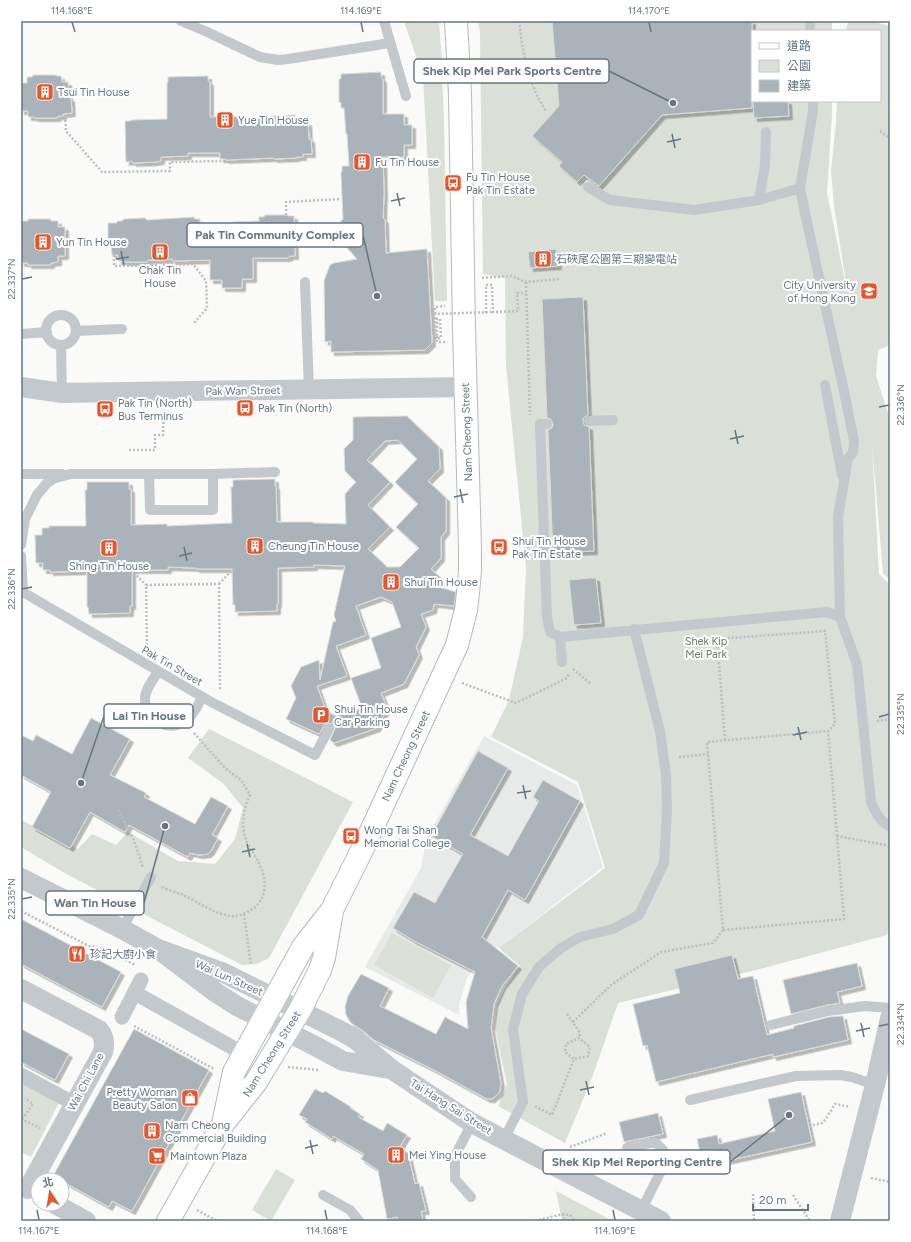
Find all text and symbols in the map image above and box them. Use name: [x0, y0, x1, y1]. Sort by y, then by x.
text: 114.168°E: [51, 4, 93, 17]
text: 114.169°E: [340, 4, 382, 17]
text: 114.170°E: [628, 4, 670, 17]
legend: [751, 30, 881, 102]
text: 道路: [787, 39, 811, 53]
callout: Shek Kip Mei Park Sports Centre: [414, 59, 609, 83]
text: 公園: [787, 59, 811, 73]
text: Shek Kip Mei Park Sports Centre: [422, 64, 602, 78]
text: 建築: [787, 79, 811, 93]
building icon: Tsui Tin House: [35, 82, 55, 102]
place label: Tsui Tin House: [58, 86, 129, 99]
building icon: Yue Tin House: [215, 110, 235, 130]
place label: Yue Tin House: [238, 114, 309, 127]
building icon: Fu Tin House: [352, 152, 372, 172]
place label: Fu Tin House: [375, 156, 439, 169]
place label: Fu Tin House Pak Tin Estate: [466, 171, 535, 197]
bus stop icon: Fu Tin House Pak Tin Estate: [443, 173, 463, 193]
callout: Pak Tin Community Complex: [187, 223, 363, 247]
text: Pak Tin Community Complex: [195, 228, 355, 242]
building icon: Yun Tin House: [33, 232, 53, 252]
place label: Yun Tin House: [56, 236, 127, 249]
building icon: Chak Tin House: [150, 242, 170, 262]
building icon: 石硤尾公園第三期變電站: [533, 249, 553, 269]
place label: 石硤尾公園第三期變電站: [556, 253, 677, 266]
text: 22.337°N: [5, 259, 18, 299]
place label: Chak Tin House: [139, 264, 181, 290]
place label: City University of Hong Kong: [783, 279, 856, 305]
school or university icon: City University of Hong Kong: [859, 281, 879, 301]
street label: Nam Cheong Street: [459, 382, 475, 482]
street label: Pak Wan Street: [205, 384, 281, 398]
text: 22.336°N: [894, 384, 907, 426]
place label: Pak Tin (North) Bus Terminus: [118, 397, 192, 423]
bus stop icon: Pak Tin (North): [235, 398, 255, 418]
bus stop icon: Pak Tin (North) Bus Terminus: [95, 399, 115, 419]
place label: Pak Tin (North): [258, 402, 332, 415]
place label: Shui Tin House Pak Tin Estate: [512, 535, 586, 561]
building icon: Cheung Tin House: [245, 536, 265, 556]
bus stop icon: Shui Tin House Pak Tin Estate: [489, 537, 509, 557]
building icon: Shing Tin House: [99, 538, 119, 558]
place label: Cheung Tin House: [268, 540, 359, 553]
place label: Shing Tin House: [69, 560, 149, 573]
text: 22.336°N: [5, 568, 18, 610]
building icon: Shui Tin House: [381, 572, 401, 592]
place label: Shui Tin House: [404, 576, 478, 589]
park label: Shek Kip Mei Park: [685, 635, 728, 661]
street label: Pak Tin Street: [139, 643, 205, 689]
text: 22.335°N: [894, 693, 907, 735]
place label: Shui Tin House Car Parking: [334, 703, 408, 729]
callout: Lai Tin House: [104, 704, 193, 728]
parking icon: Shui Tin House Car Parking: [311, 705, 331, 725]
street label: Nam Cheong Street: [379, 708, 433, 804]
text: Lai Tin House: [112, 709, 186, 723]
place label: Wong Tai Shan Memorial College: [364, 824, 450, 850]
bus stop icon: Wong Tai Shan Memorial College: [341, 826, 361, 846]
text: 22.335°N: [5, 878, 18, 920]
callout: Wan Tin House: [46, 891, 144, 915]
text: Wan Tin House: [54, 896, 136, 910]
restaurant icon: 珍記大廚小食: [67, 944, 87, 964]
place label: 珍記大廚小食: [90, 948, 156, 961]
street label: Wai Lun Street: [193, 957, 265, 999]
text: 22.334°N: [894, 1003, 907, 1045]
street label: Nam Cheong Street: [240, 1009, 304, 1099]
street label: Wai Chi Lane: [65, 1051, 107, 1113]
street label: Tai Hang Sai Street: [408, 1077, 494, 1137]
place label: Pretty Woman Beauty Salon: [107, 1086, 177, 1112]
shop icon: Pretty Woman Beauty Salon: [180, 1088, 200, 1108]
place label: Nam Cheong Commercial Building: [165, 1119, 266, 1145]
building icon: Nam Cheong Commercial Building: [142, 1121, 162, 1141]
building icon: Mei Ying House: [386, 1145, 406, 1165]
supermarket icon: Maintown Plaza: [147, 1146, 167, 1166]
place label: Mei Ying House: [409, 1149, 486, 1162]
place label: Maintown Plaza: [170, 1150, 247, 1163]
callout: Shek Kip Mei Reporting Centre: [543, 1150, 730, 1174]
text: Shek Kip Mei Reporting Centre: [552, 1155, 723, 1169]
north arrow: [30, 1172, 70, 1212]
text: 北: [41, 1175, 55, 1190]
scale bar: [753, 1186, 808, 1212]
text: 20 m: [759, 1193, 787, 1207]
text: 114.167°E: [18, 1224, 60, 1237]
text: 114.168°E: [306, 1224, 348, 1237]
text: 114.169°E: [594, 1224, 636, 1237]

